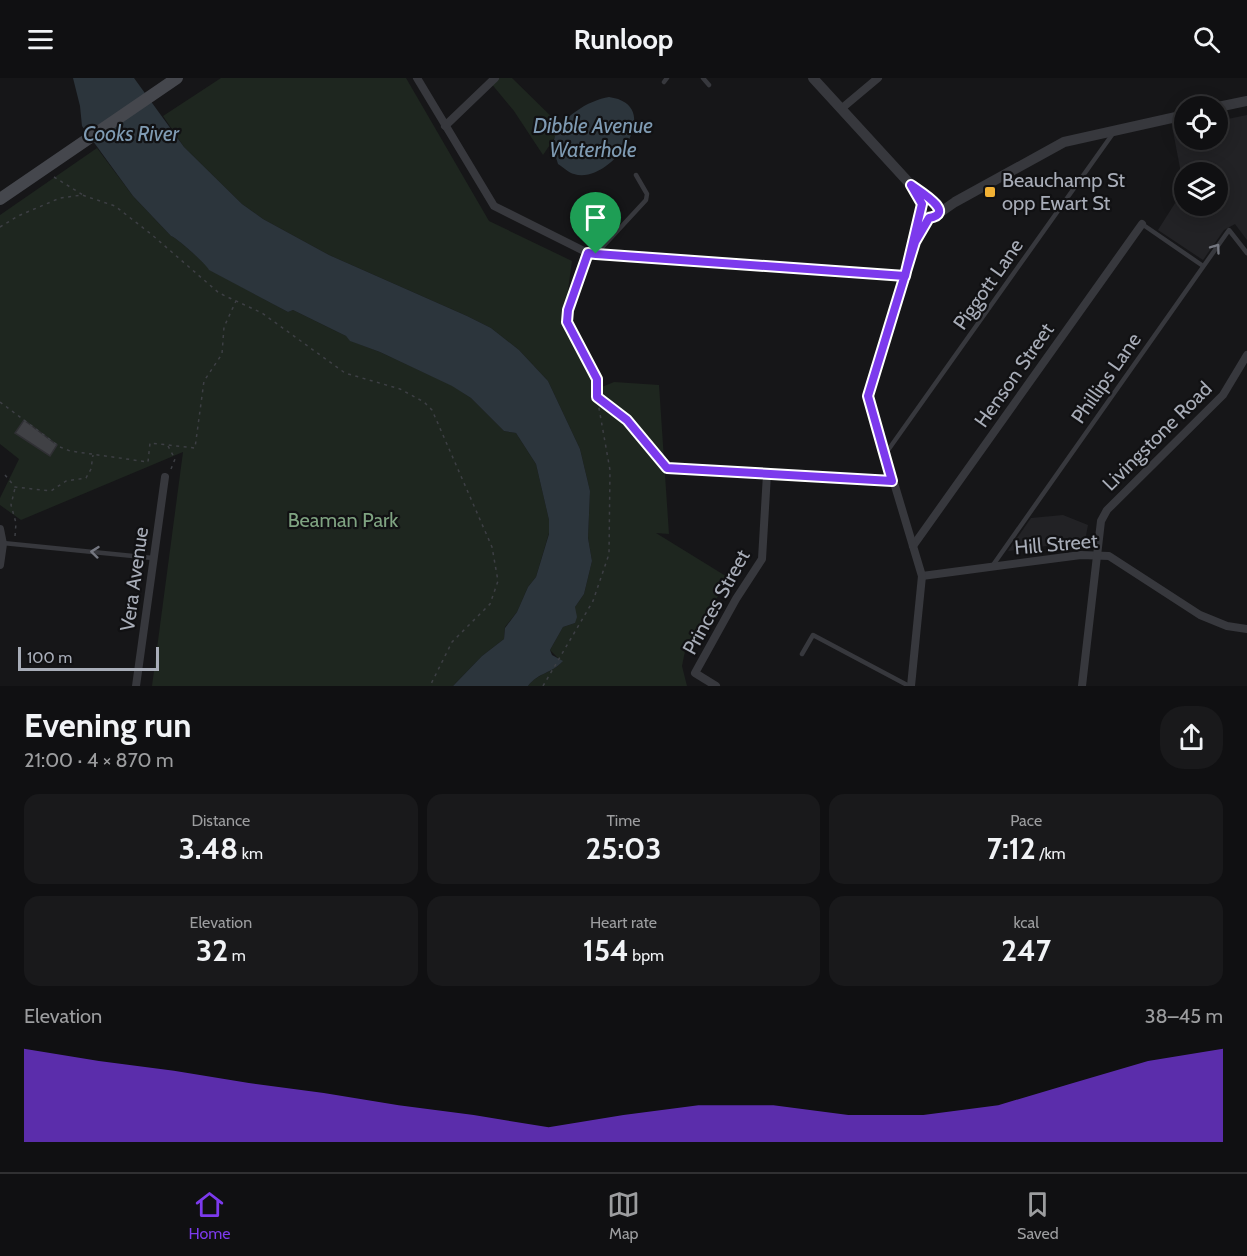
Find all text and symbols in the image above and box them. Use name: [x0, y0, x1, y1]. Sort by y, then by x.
icon: menu: [24, 23, 57, 56]
text: Runloop: [574, 23, 673, 56]
icon: search: [1190, 23, 1223, 56]
map controls: [1174, 96, 1228, 216]
button: locate: [1174, 96, 1228, 150]
water label: Dibble Avenue Waterhole: [533, 113, 653, 162]
water label: Cooks River: [83, 121, 181, 146]
button: layers: [1174, 162, 1228, 216]
place label: Beauchamp St opp Ewart St: [1002, 168, 1125, 215]
marker: Beauchamp St opp Ewart St: [983, 185, 997, 199]
pin: [570, 192, 621, 254]
icon: arrive: [579, 201, 612, 234]
street label: Piggott Lane: [948, 234, 1028, 334]
one-way arrow: [1209, 244, 1220, 255]
street label: Henson Street: [969, 318, 1059, 432]
street label: Phillips Lane: [1066, 328, 1146, 428]
street label: Livingstone Road: [1097, 376, 1217, 496]
park label: Beaman Park: [288, 508, 398, 532]
street label: Vera Avenue: [115, 525, 153, 633]
street label: Hill Street: [1013, 528, 1099, 560]
street label: Princes Street: [677, 545, 755, 659]
one-way arrow: [90, 546, 99, 559]
scale bar: [18, 644, 159, 672]
text: 100 m: [27, 648, 72, 667]
text: Evening run: [24, 705, 191, 745]
button: share: [1160, 706, 1223, 769]
text: 21:00 · 4 × 870 m: [24, 748, 174, 772]
text: Distance: [191, 811, 250, 830]
text: Time: [606, 811, 640, 830]
text: Pace: [1010, 811, 1042, 830]
text: 3.48: [179, 830, 238, 867]
text: 25:03: [585, 830, 661, 867]
text: 7:12: [987, 830, 1036, 867]
text: km: [238, 844, 263, 863]
text: /km: [1036, 844, 1066, 863]
text: Elevation: [190, 913, 252, 932]
text: Heart rate: [590, 913, 657, 932]
text: kcal: [1013, 913, 1039, 932]
text: 32: [196, 932, 228, 969]
text: 154: [583, 932, 629, 969]
text: 247: [1001, 932, 1051, 969]
text: m: [228, 946, 246, 965]
text: bpm: [629, 946, 664, 965]
text: Elevation: [24, 1004, 102, 1028]
text: 38–45 m: [1145, 1004, 1223, 1028]
tab: Home: [188, 1188, 231, 1243]
tab: Map: [607, 1188, 640, 1243]
tab: Saved: [1017, 1188, 1059, 1243]

